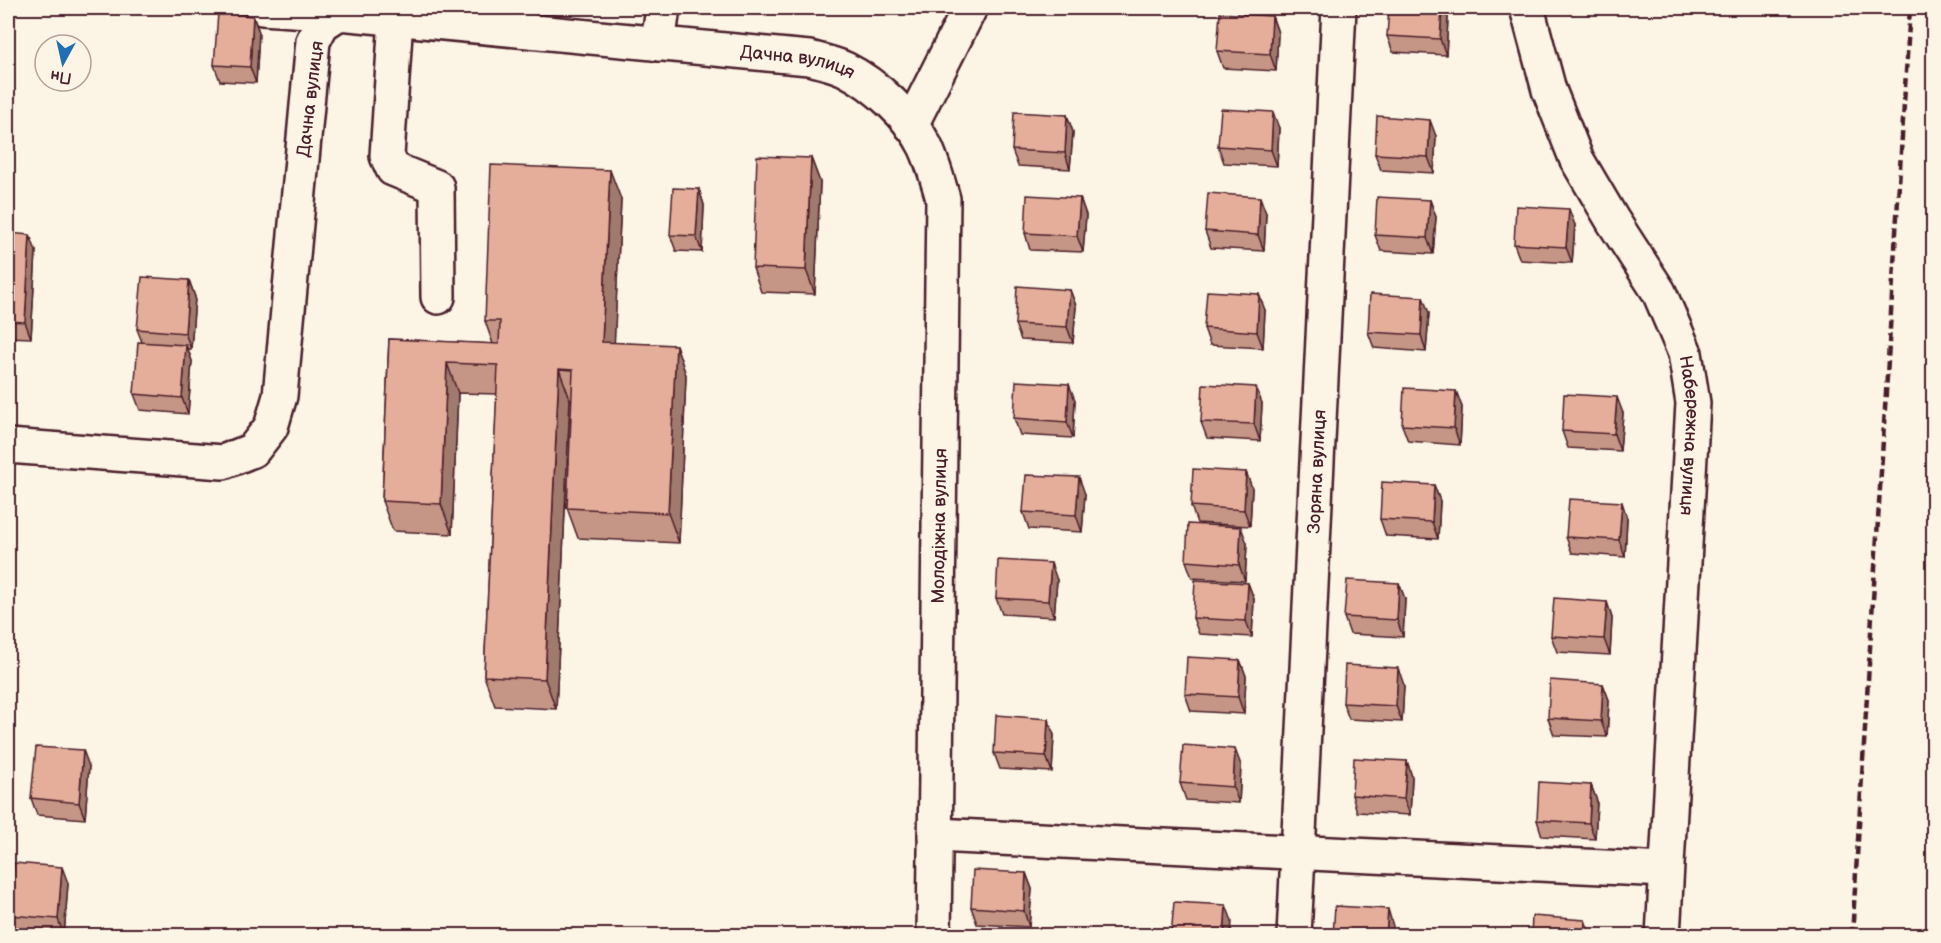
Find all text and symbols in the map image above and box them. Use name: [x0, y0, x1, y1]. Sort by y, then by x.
north arrow: [33, 33, 93, 93]
street label: Дачна вулиця: [293, 40, 328, 158]
street label: Дачна вулиця: [739, 41, 859, 83]
text: Пн: [49, 65, 73, 87]
street label: Набережна вулиця: [1675, 354, 1703, 516]
street label: Зоряна вулиця: [1304, 409, 1331, 534]
street label: Молодіжна вулиця: [928, 448, 951, 604]

